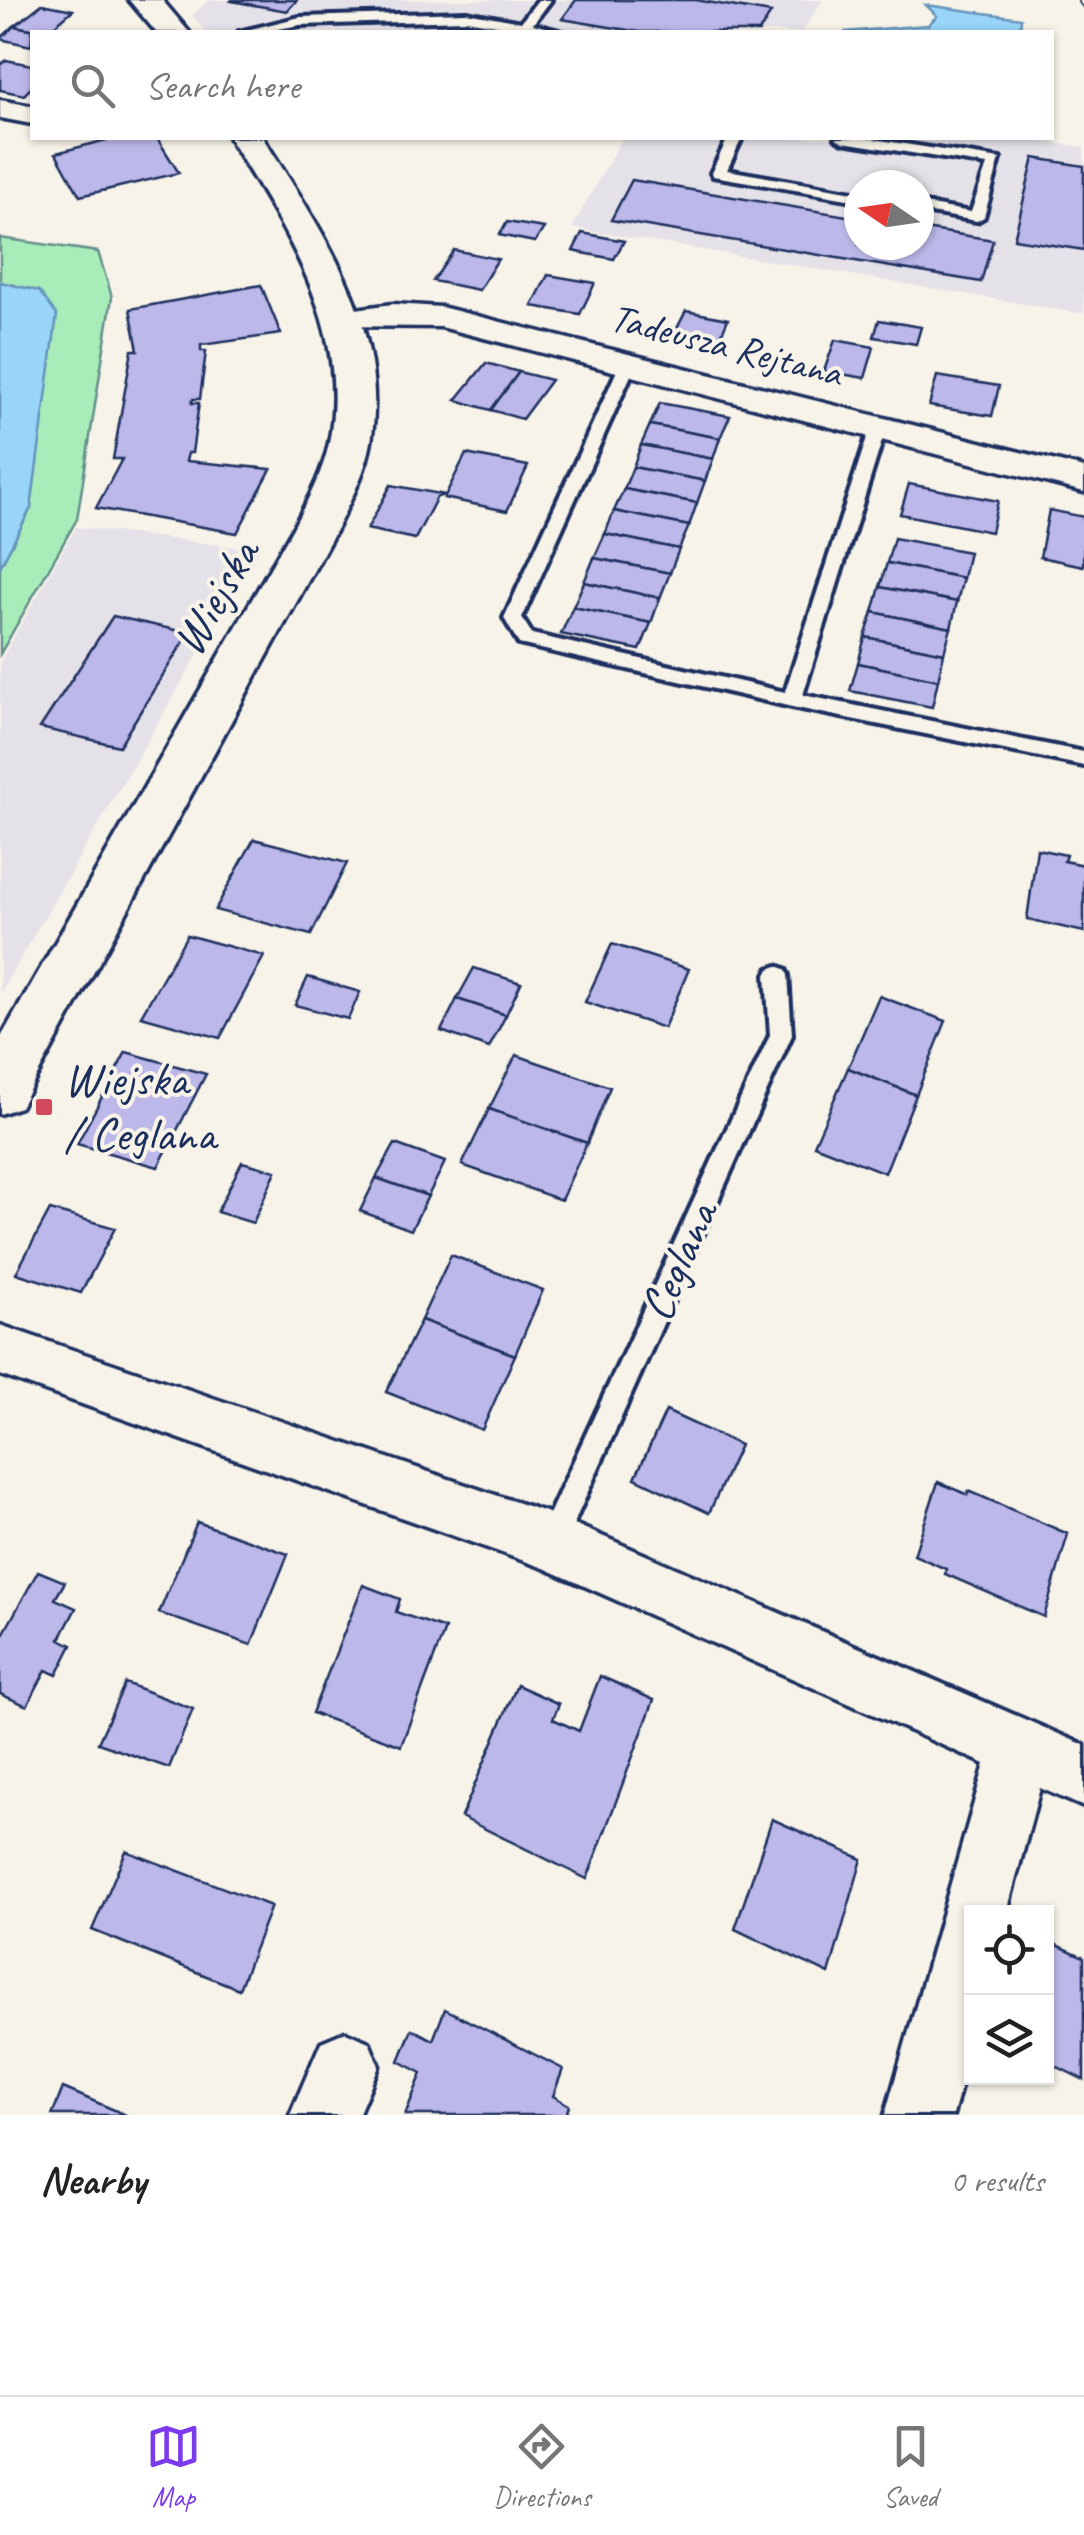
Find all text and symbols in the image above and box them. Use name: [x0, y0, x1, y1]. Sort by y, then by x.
search box: [30, 30, 1054, 140]
icon: search: [65, 58, 120, 113]
text: Search here: [145, 62, 300, 109]
north arrow: [844, 170, 934, 260]
street label: Tadeusza Rejtana: [605, 292, 849, 398]
street label: Wiejska: [158, 525, 274, 666]
place label: Wiejska / Ceglana: [64, 1049, 220, 1164]
marker: Wiejska / Ceglana: [33, 1096, 55, 1118]
street label: Ceglana: [625, 1188, 732, 1330]
map controls: [964, 1905, 1054, 2085]
button: locate: [964, 1905, 1054, 1995]
button: layers: [964, 1995, 1054, 2085]
text: Nearby: [40, 2154, 146, 2207]
text: 0 results: [950, 2160, 1044, 2201]
tab: Map: [146, 2419, 201, 2514]
tab: Directions: [493, 2419, 591, 2514]
tab: Saved: [883, 2419, 938, 2514]

